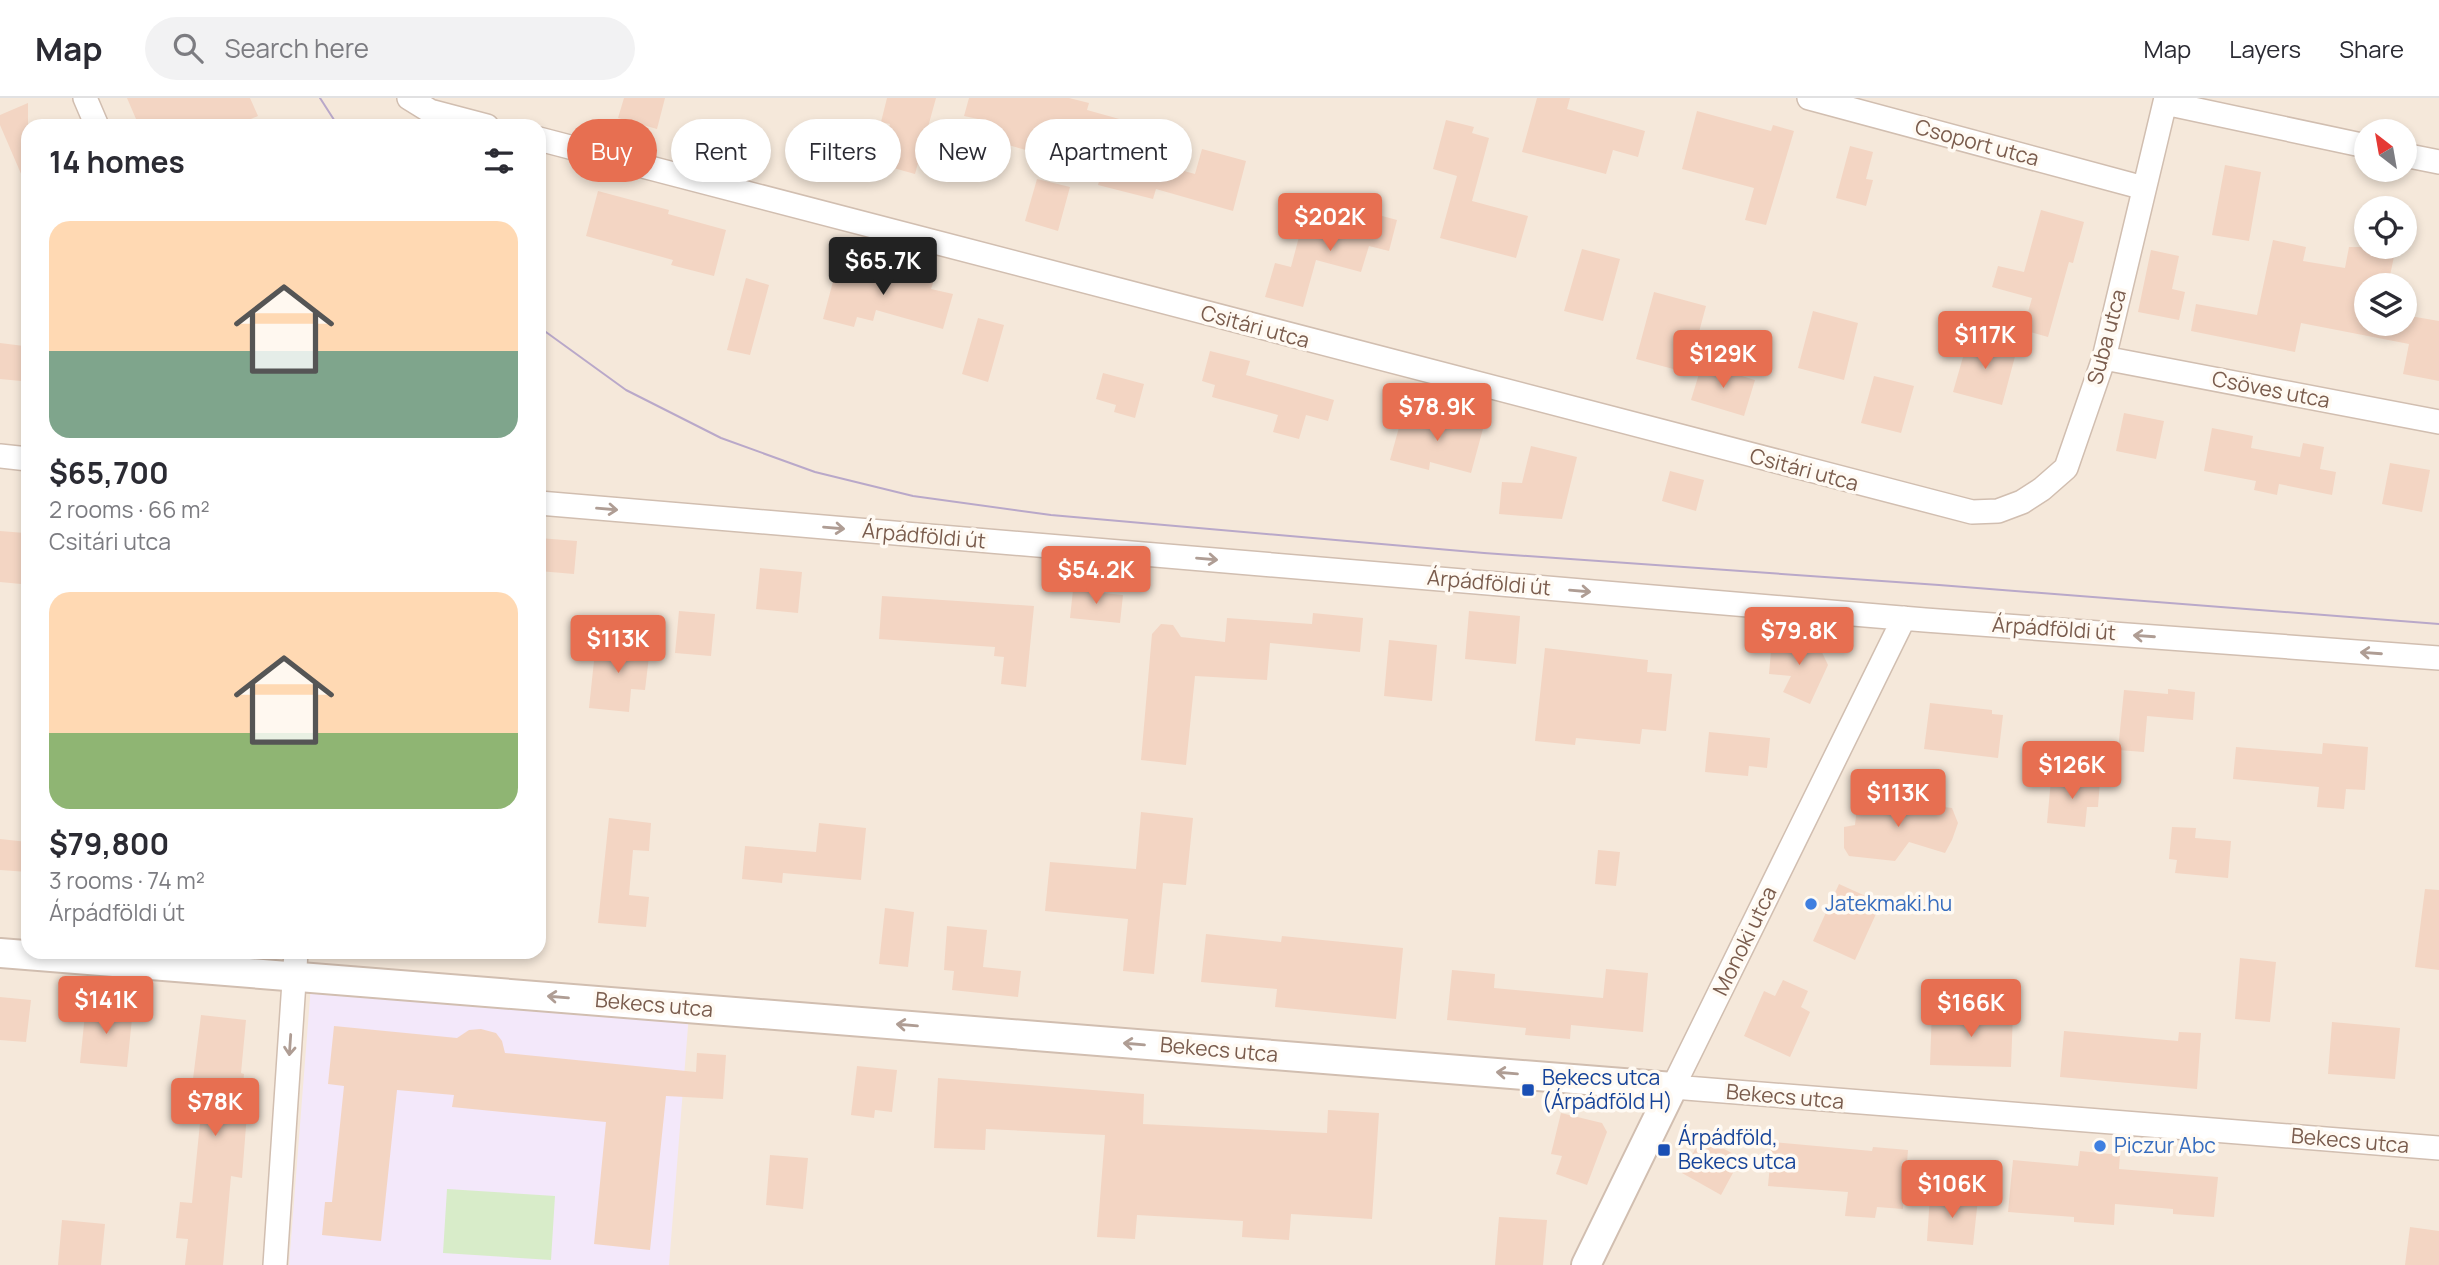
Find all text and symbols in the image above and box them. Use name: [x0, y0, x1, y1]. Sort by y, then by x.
search box: [145, 17, 635, 80]
text: Map: [35, 26, 103, 71]
icon: search: [169, 29, 207, 67]
text: Search here: [225, 30, 369, 66]
text: Map: [2144, 32, 2191, 65]
text: Layers: [2229, 32, 2301, 65]
text: Share: [2339, 32, 2404, 65]
street label: Csoport utca: [1912, 112, 2042, 172]
chip: Buy: [567, 119, 657, 182]
chip: Rent: [671, 119, 771, 182]
chip: Filters: [785, 119, 901, 182]
chip: New: [915, 119, 1011, 182]
chip: Apartment: [1025, 119, 1192, 182]
north arrow: [2354, 119, 2417, 182]
map controls: [2354, 119, 2417, 336]
text: 14 homes: [49, 141, 185, 182]
icon: filters: [480, 142, 518, 180]
pin: $202K: [1281, 194, 1379, 253]
button: locate: [2354, 196, 2417, 259]
text: $202K: [1294, 200, 1366, 232]
pin: $65.7K: [826, 238, 940, 297]
text: $65.7K: [845, 244, 921, 276]
icon: home: [221, 266, 347, 392]
button: layers: [2354, 273, 2417, 336]
street label: Suba utca: [2080, 286, 2132, 387]
street label: Csitári utca: [1198, 298, 1313, 354]
pin: $117K: [1936, 312, 2034, 371]
text: $117K: [1954, 318, 2016, 350]
pin: $129K: [1674, 330, 1772, 390]
text: $129K: [1689, 337, 1757, 369]
street label: Csöves utca: [2210, 364, 2333, 414]
pin: $78.9K: [1380, 384, 1494, 443]
text: $78.9K: [1399, 390, 1475, 422]
street label: Csitári utca: [1747, 441, 1862, 497]
text: $65,700: [49, 452, 169, 493]
text: 2 rooms · 66 m²: [49, 493, 210, 525]
one-way arrow: [595, 502, 618, 515]
street label: Árpádföldi út: [861, 516, 987, 554]
one-way arrow: [822, 522, 844, 535]
text: Csitári utca: [49, 525, 171, 557]
pin: $54.2K: [1039, 546, 1153, 606]
text: $54.2K: [1057, 553, 1135, 585]
one-way arrow: [1195, 553, 1218, 566]
street label: Árpádföldi út: [1426, 563, 1552, 601]
one-way arrow: [1568, 585, 1591, 598]
pin: $79.8K: [1742, 608, 1856, 667]
street label: Árpádföldi út: [1991, 610, 2117, 646]
text: $79.8K: [1761, 614, 1837, 646]
pin: $113K: [569, 616, 667, 675]
text: $113K: [587, 622, 649, 654]
one-way arrow: [2133, 629, 2156, 642]
icon: home: [221, 637, 347, 763]
one-way arrow: [2360, 646, 2383, 659]
pin: $126K: [2023, 742, 2121, 801]
text: $126K: [2038, 748, 2106, 780]
pin: $113K: [1849, 770, 1947, 829]
text: $113K: [1867, 776, 1929, 808]
text: $79,800: [49, 823, 169, 864]
text: 3 rooms · 74 m²: [49, 864, 205, 896]
street label: Monoki utca: [1706, 881, 1783, 1000]
place label: Jatekmaki.hu: [1825, 889, 1952, 917]
text: Árpádföldi út: [49, 896, 185, 928]
marker: Jatekmaki.hu: [1803, 896, 1819, 912]
pin: $141K: [57, 976, 155, 1036]
pin: $166K: [1922, 979, 2020, 1039]
text: $141K: [74, 983, 138, 1015]
street label: Bekecs utca: [594, 985, 714, 1023]
text: $166K: [1937, 986, 2005, 1018]
one-way arrow: [547, 991, 570, 1004]
one-way arrow: [896, 1018, 919, 1031]
street label: Bekecs utca: [1159, 1030, 1279, 1068]
one-way arrow: [283, 1033, 296, 1056]
one-way arrow: [1123, 1037, 1146, 1050]
place label: Bekecs utca (Árpádföld H): [1542, 1063, 1673, 1115]
one-way arrow: [1496, 1066, 1519, 1079]
street label: Bekecs utca: [1725, 1077, 1845, 1115]
pin: $78K: [174, 1079, 256, 1138]
marker: Bekecs utca (Árpádföld H): [1520, 1082, 1536, 1098]
text: $78K: [187, 1085, 243, 1117]
street label: Bekecs utca: [2290, 1121, 2410, 1159]
place label: Árpádföld, Bekecs utca: [1678, 1123, 1796, 1175]
place label: Piczur Abc: [2114, 1131, 2216, 1159]
marker: Piczur Abc: [2092, 1138, 2108, 1154]
marker: Árpádföld, Bekecs utca: [1656, 1142, 1672, 1158]
pin: $106K: [1903, 1160, 2001, 1220]
text: $106K: [1918, 1167, 1986, 1199]

